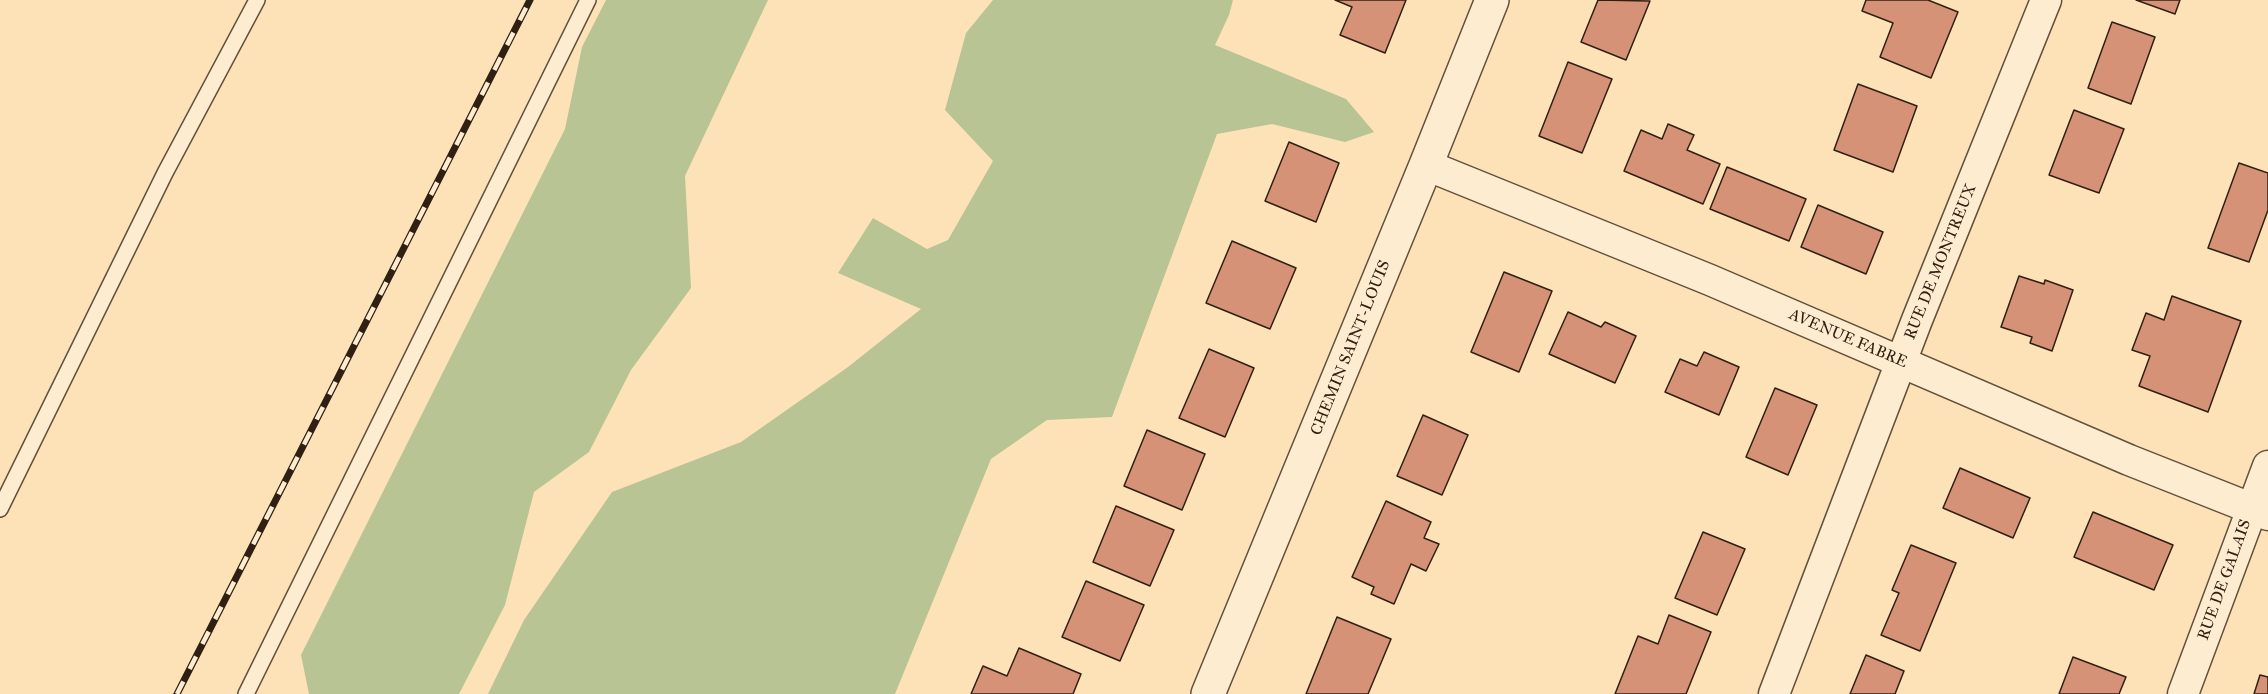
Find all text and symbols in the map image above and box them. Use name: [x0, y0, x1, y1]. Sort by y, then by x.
street label: RUE DE MONTREUX: [1901, 181, 1981, 343]
street label: CHEMIN SAINT-LOUIS: [1307, 258, 1395, 438]
street label: AVENUE FABRE: [1786, 305, 1910, 373]
street label: RUE DE GALAIS: [2194, 517, 2256, 643]

